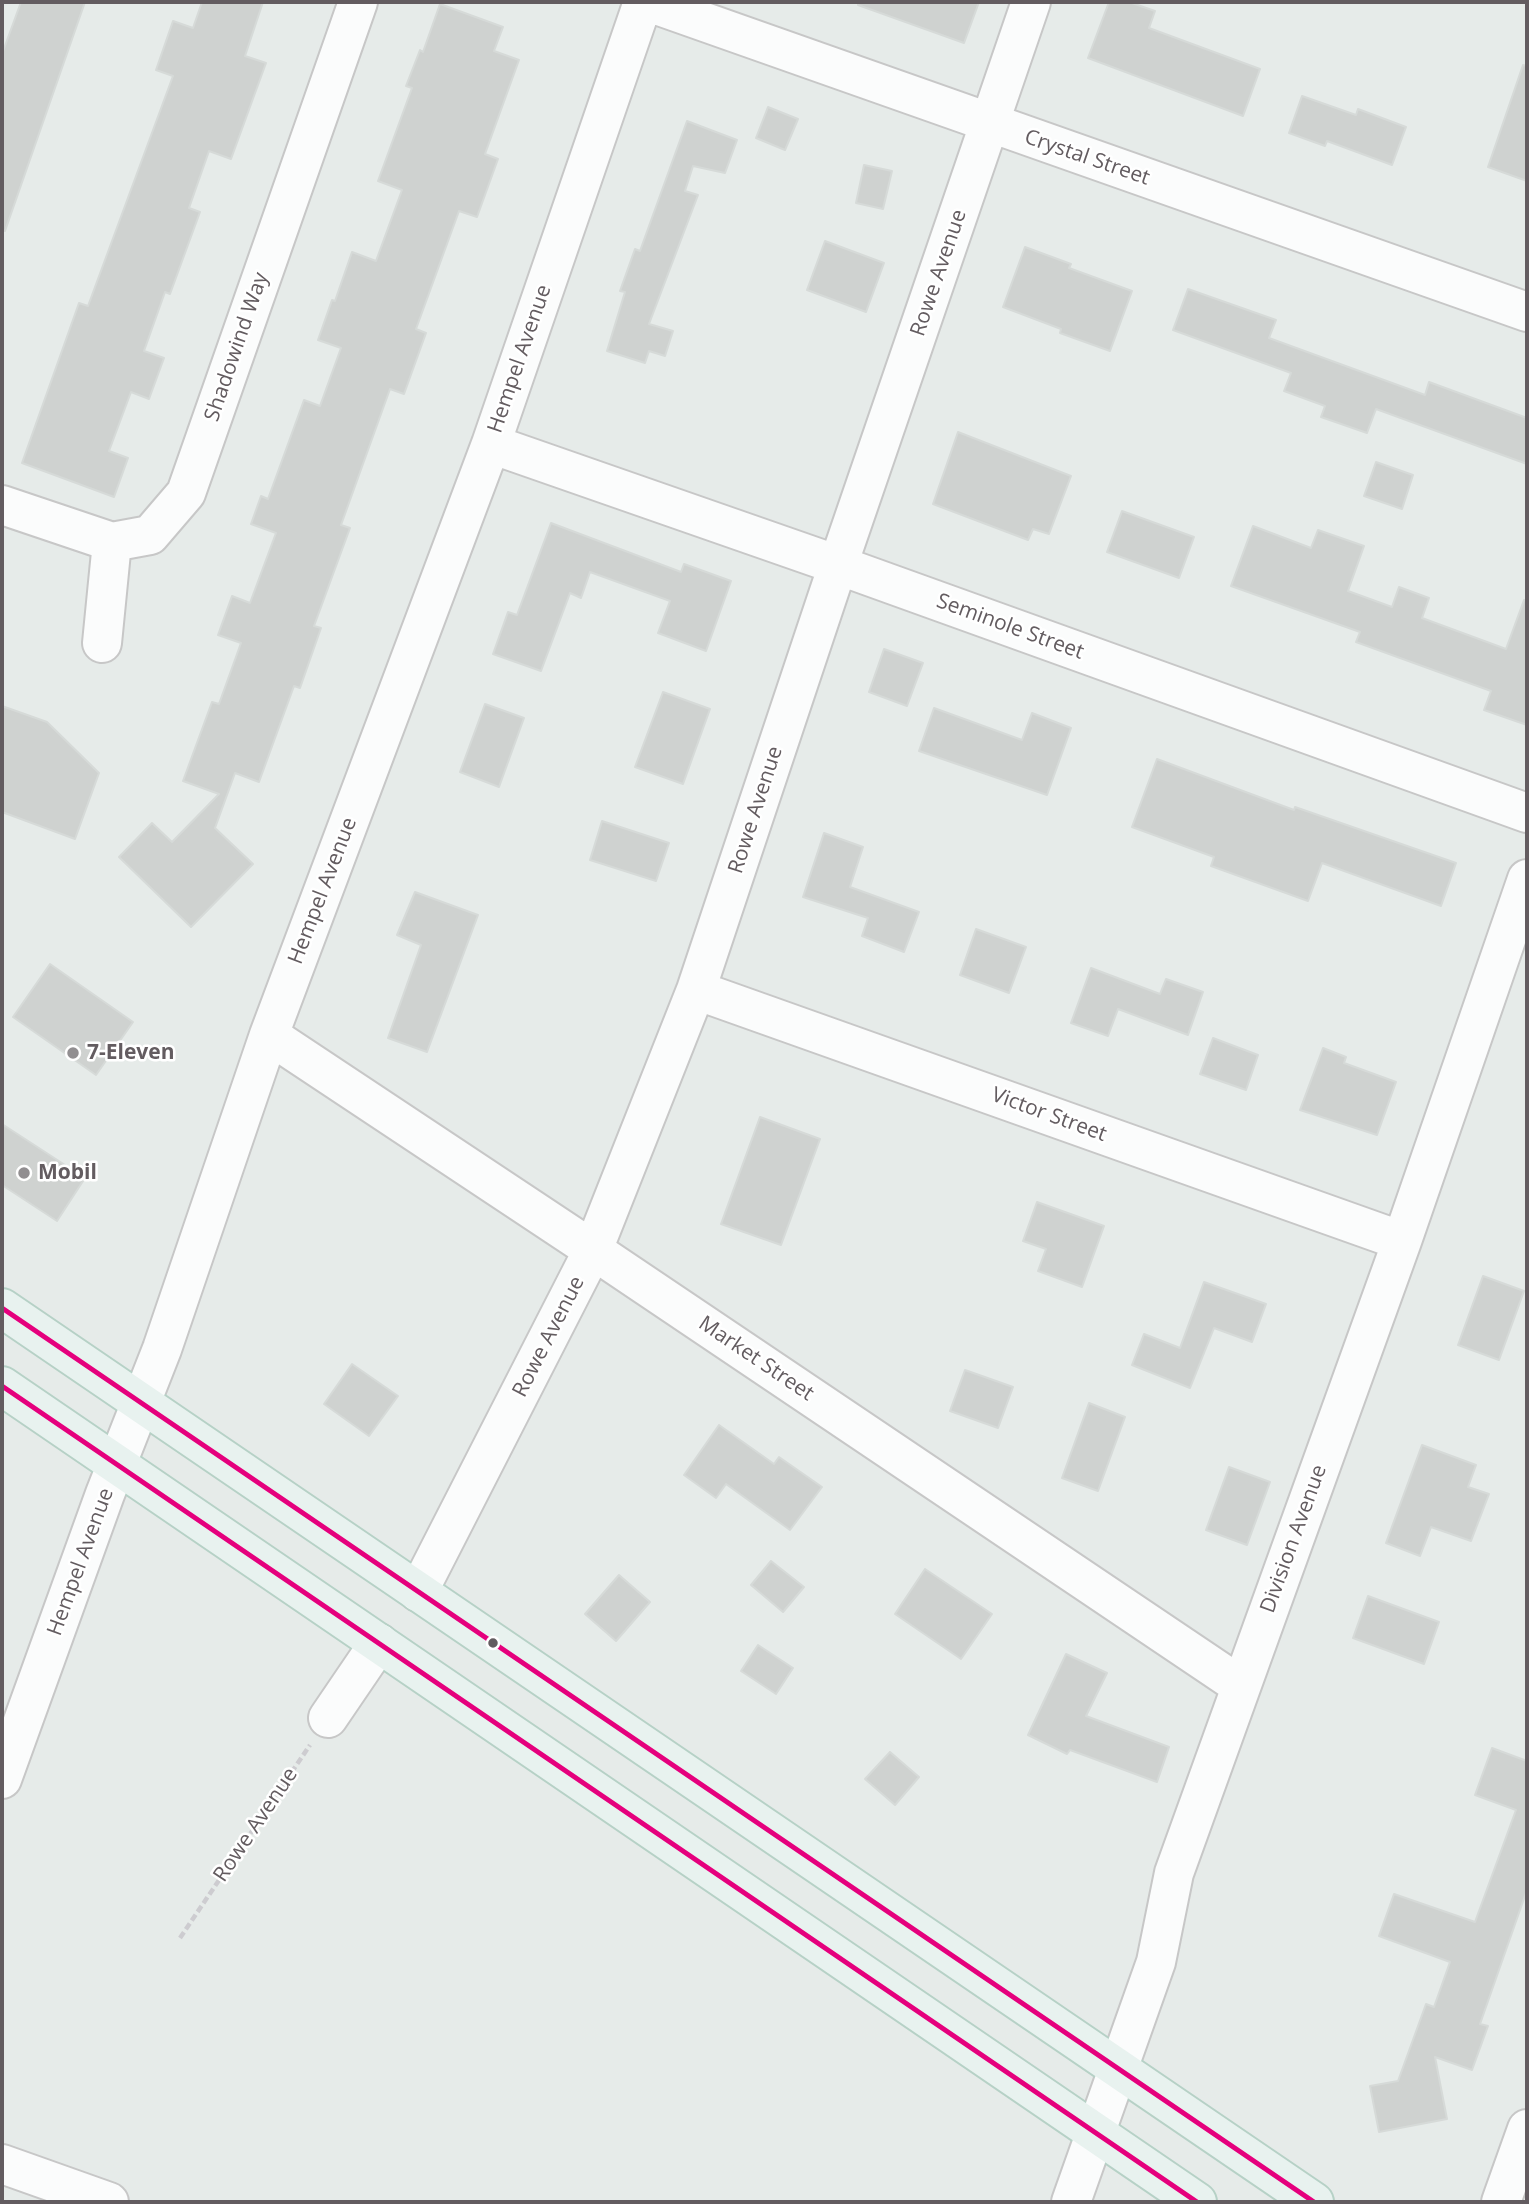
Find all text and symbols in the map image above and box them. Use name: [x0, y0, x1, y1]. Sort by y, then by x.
street label: Crystal Street: [1021, 125, 1153, 191]
street label: Rowe Avenue: [906, 206, 972, 340]
street label: Shadowind Way: [200, 269, 274, 425]
street label: Hempel Avenue: [483, 282, 557, 436]
street label: Seminole Street: [933, 589, 1087, 665]
street label: Rowe Avenue: [724, 743, 788, 877]
street label: Hempel Avenue: [283, 814, 363, 968]
place label: 7-Eleven: [87, 1040, 174, 1066]
marker: 7-Eleven: [65, 1045, 81, 1061]
street label: Victor Street: [988, 1083, 1110, 1147]
place label: Mobil: [38, 1160, 97, 1186]
marker: Mobil: [16, 1165, 32, 1181]
street label: Rowe Avenue: [508, 1272, 590, 1402]
street label: Market Street: [694, 1311, 818, 1407]
street label: Division Avenue: [1256, 1462, 1332, 1616]
street label: Hempel Avenue: [43, 1485, 119, 1639]
unlabelled marker: [486, 1636, 500, 1650]
street label: Rowe Avenue: [209, 1763, 303, 1887]

